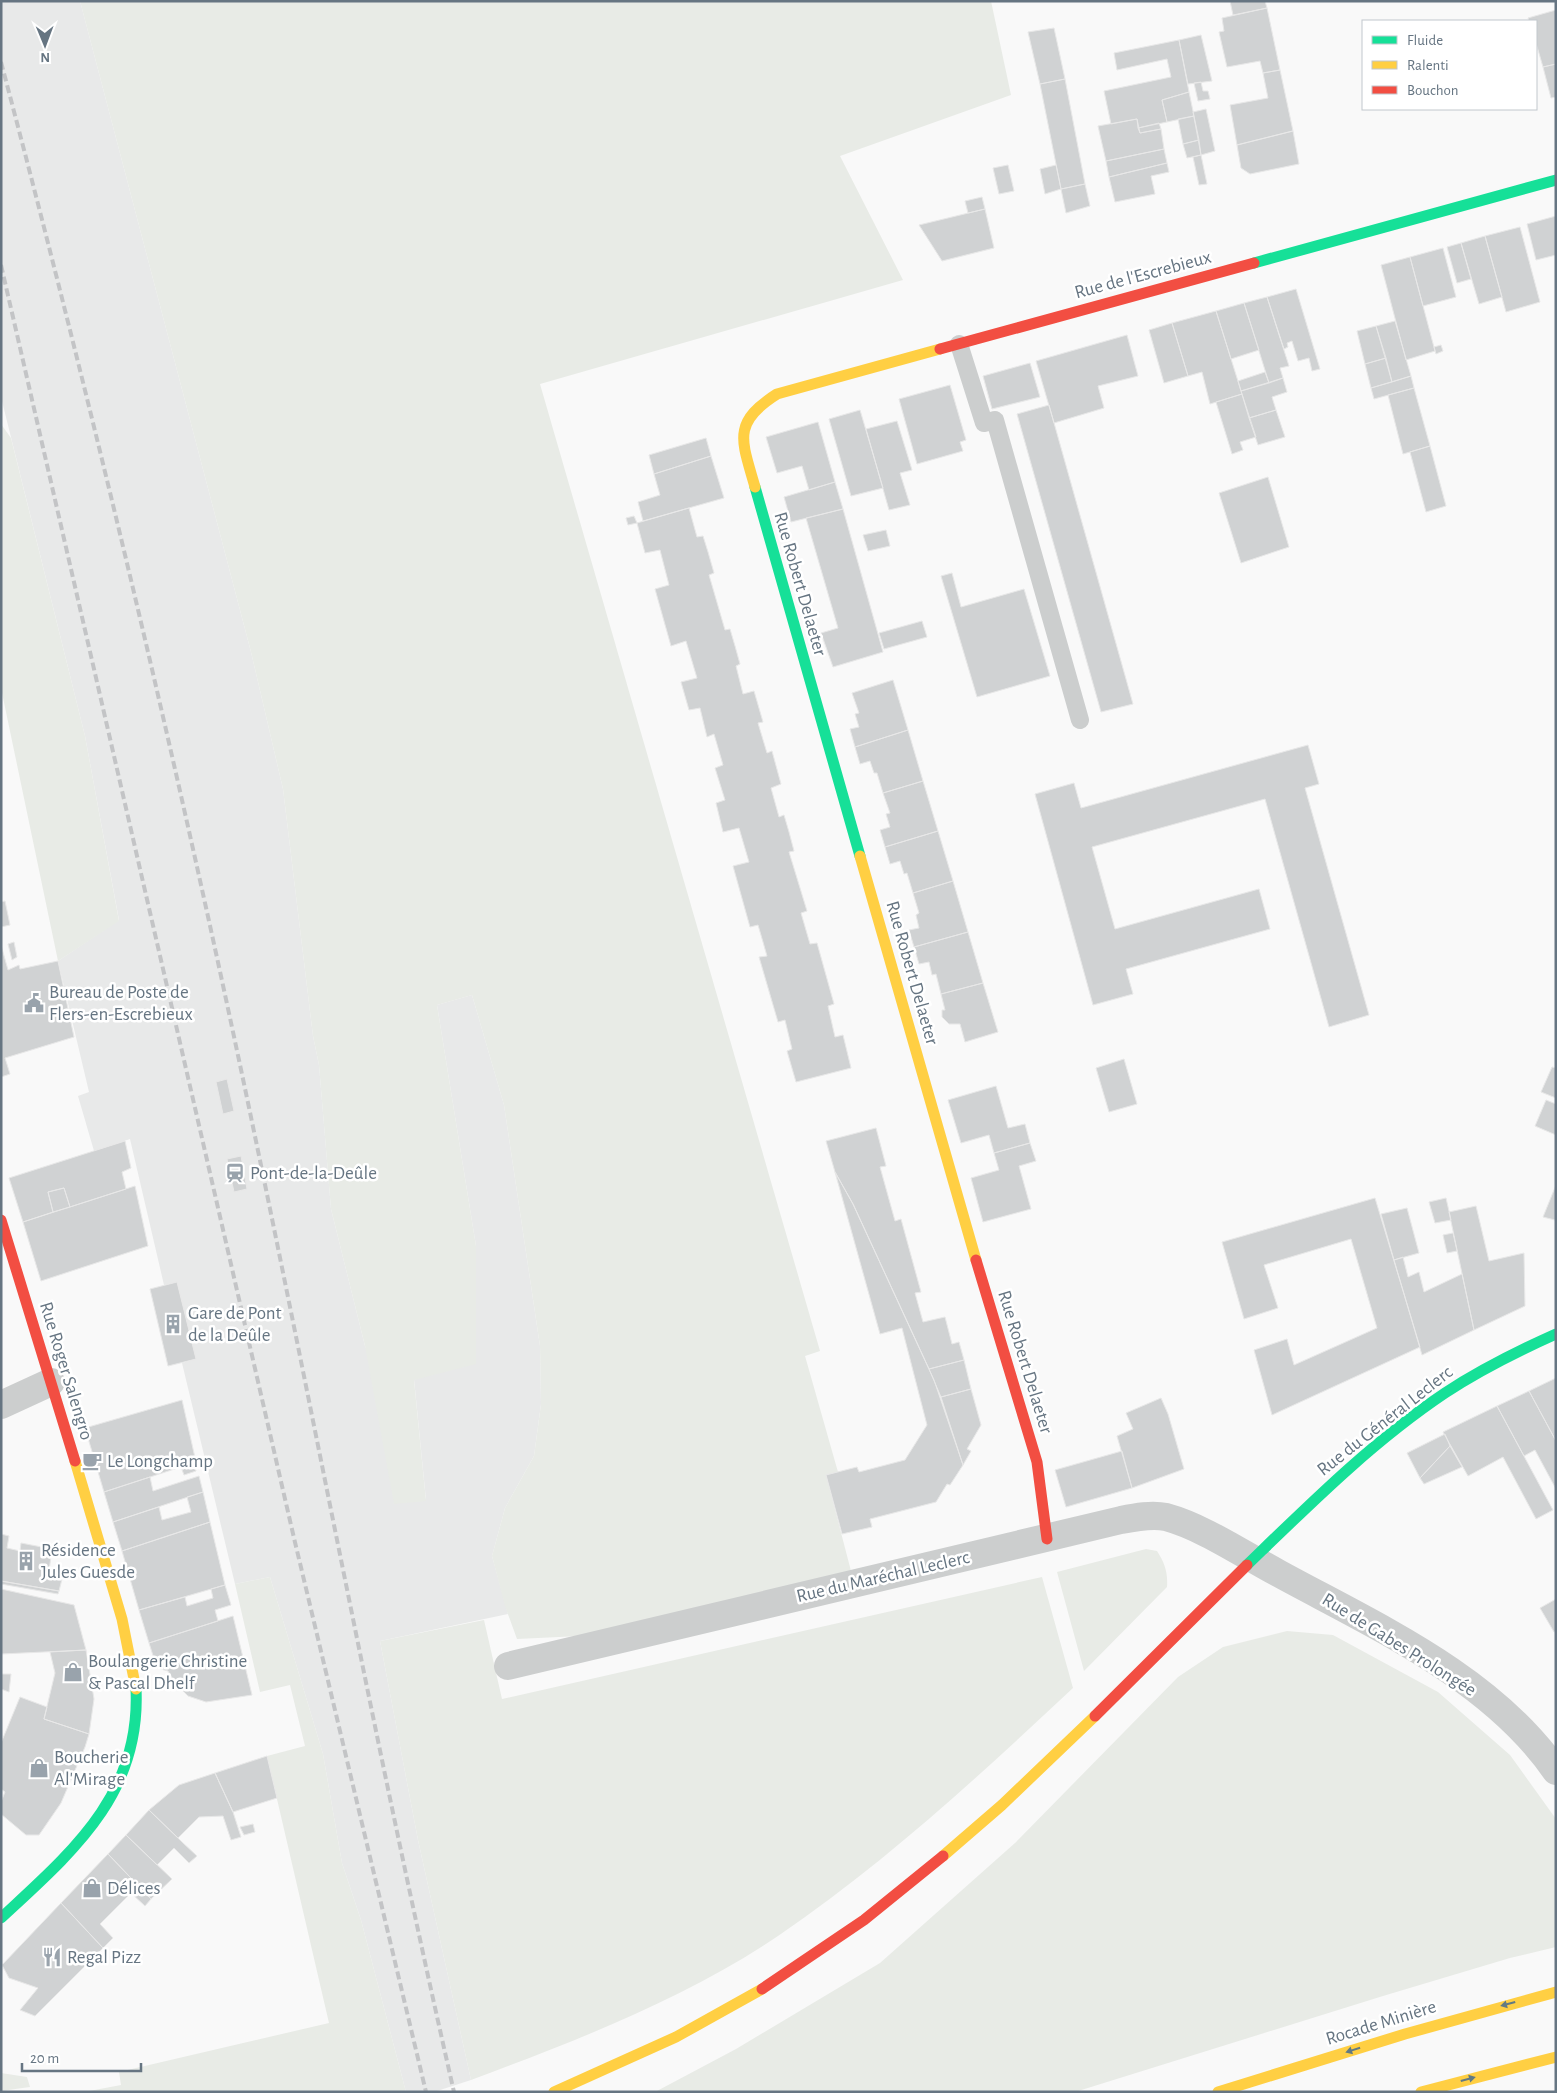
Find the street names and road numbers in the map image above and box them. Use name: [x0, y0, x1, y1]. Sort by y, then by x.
street label: Rue de l'Escrebieux: [1073, 248, 1213, 302]
street label: Rue Robert Delaeter: [770, 510, 830, 658]
street label: Rue Robert Delaeter: [882, 899, 942, 1047]
street label: Rue Robert Delaeter: [994, 1288, 1056, 1436]
street label: Rue Roger Salengro: [36, 1300, 96, 1442]
street label: Rue du Général Leclerc: [1314, 1362, 1456, 1480]
street label: Rue du Maréchal Leclerc: [795, 1548, 971, 1606]
street label: Rue de Gabes Prolongée: [1319, 1590, 1479, 1700]
street label: Rocade Minière: [1324, 1997, 1438, 2049]

